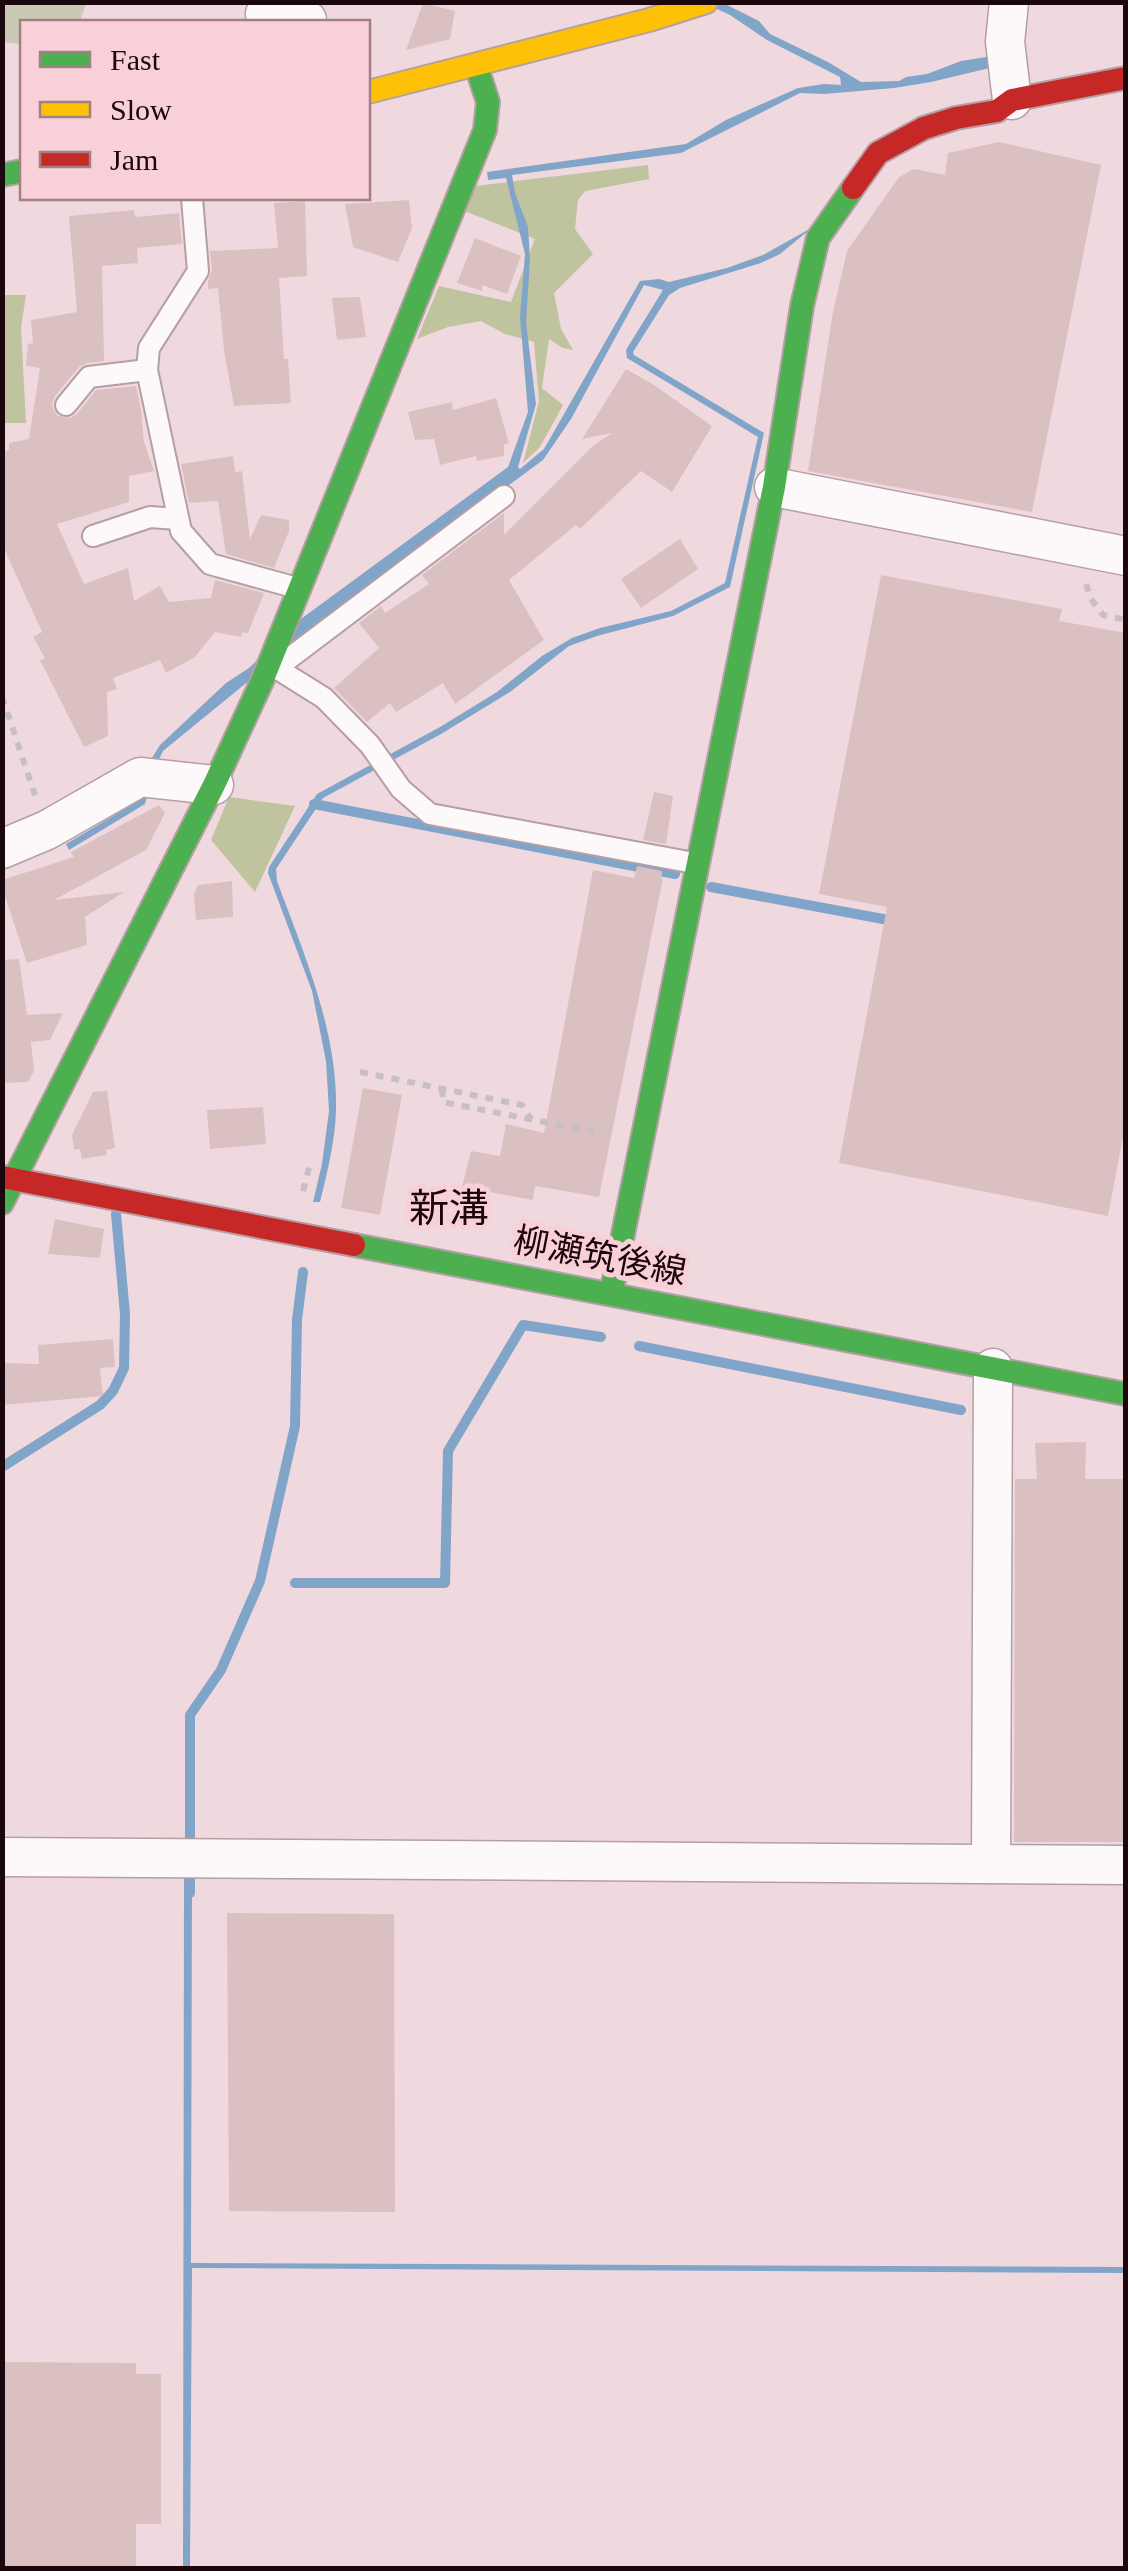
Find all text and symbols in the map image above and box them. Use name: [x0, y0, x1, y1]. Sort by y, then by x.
legend: [20, 20, 370, 200]
text: Fast: [110, 43, 161, 76]
text: Slow: [110, 93, 172, 126]
text: Jam: [110, 143, 158, 176]
district label: 新溝: [409, 1186, 489, 1231]
street label: 柳瀬筑後線: [510, 1221, 690, 1292]

